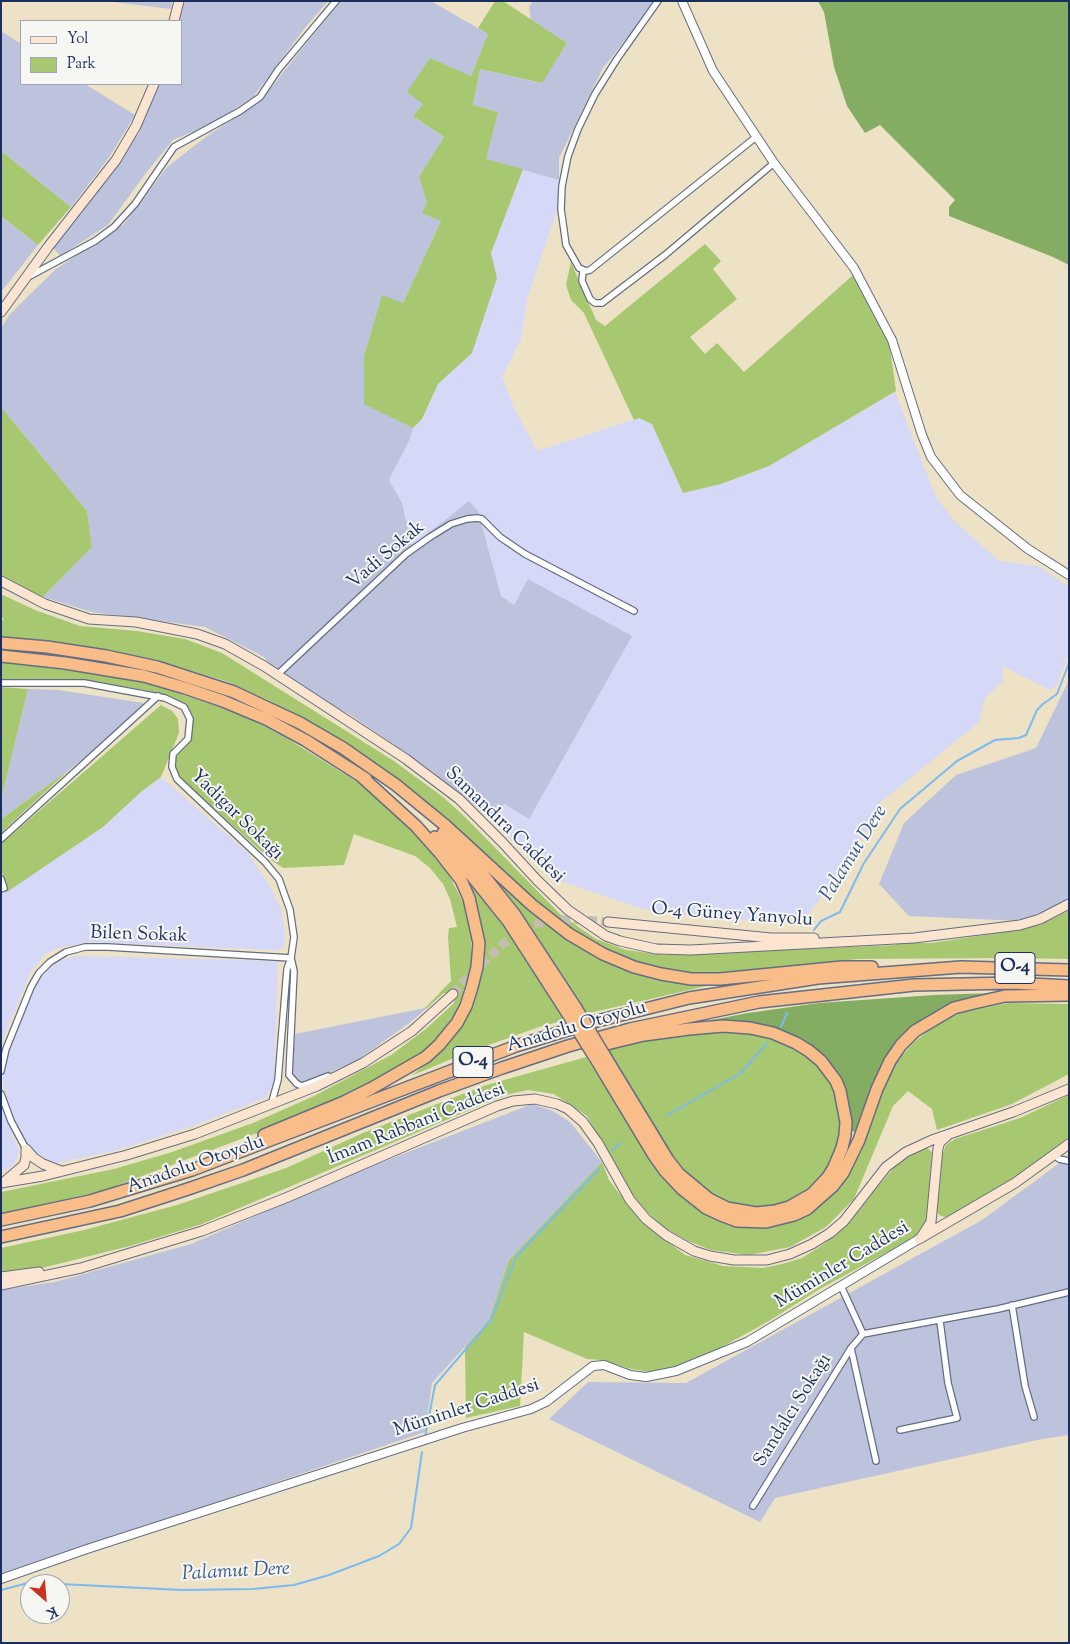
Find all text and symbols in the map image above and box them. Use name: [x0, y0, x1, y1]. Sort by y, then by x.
legend: [20, 20, 182, 85]
text: Yol: [67, 29, 89, 50]
text: Park: [67, 54, 96, 75]
street label: Vadi Sokak: [344, 517, 430, 595]
street label: Samandıra Caddesi: [439, 763, 569, 889]
street label: Yadigar Sokağı: [185, 766, 287, 866]
water label: Palamut Dere: [816, 802, 894, 906]
street label: O-4 Güney Yanyolu: [650, 899, 814, 933]
street label: Bilen Sokak: [90, 923, 188, 949]
road number: O-4: [995, 952, 1035, 984]
street label: Anadolu Otoyolu: [505, 997, 649, 1059]
road number: O-4: [453, 1046, 493, 1078]
street label: İmam Rabbani Caddesi: [325, 1079, 509, 1171]
street label: Anadolu Otoyolu: [124, 1132, 268, 1200]
street label: Müminler Caddesi: [772, 1217, 914, 1315]
street label: Sandalcı Sokağı: [750, 1350, 838, 1472]
street label: Müminler Caddesi: [391, 1375, 543, 1443]
water label: Palamut Dere: [181, 1558, 291, 1588]
north arrow: [20, 1574, 70, 1624]
text: K: [42, 1600, 60, 1623]

